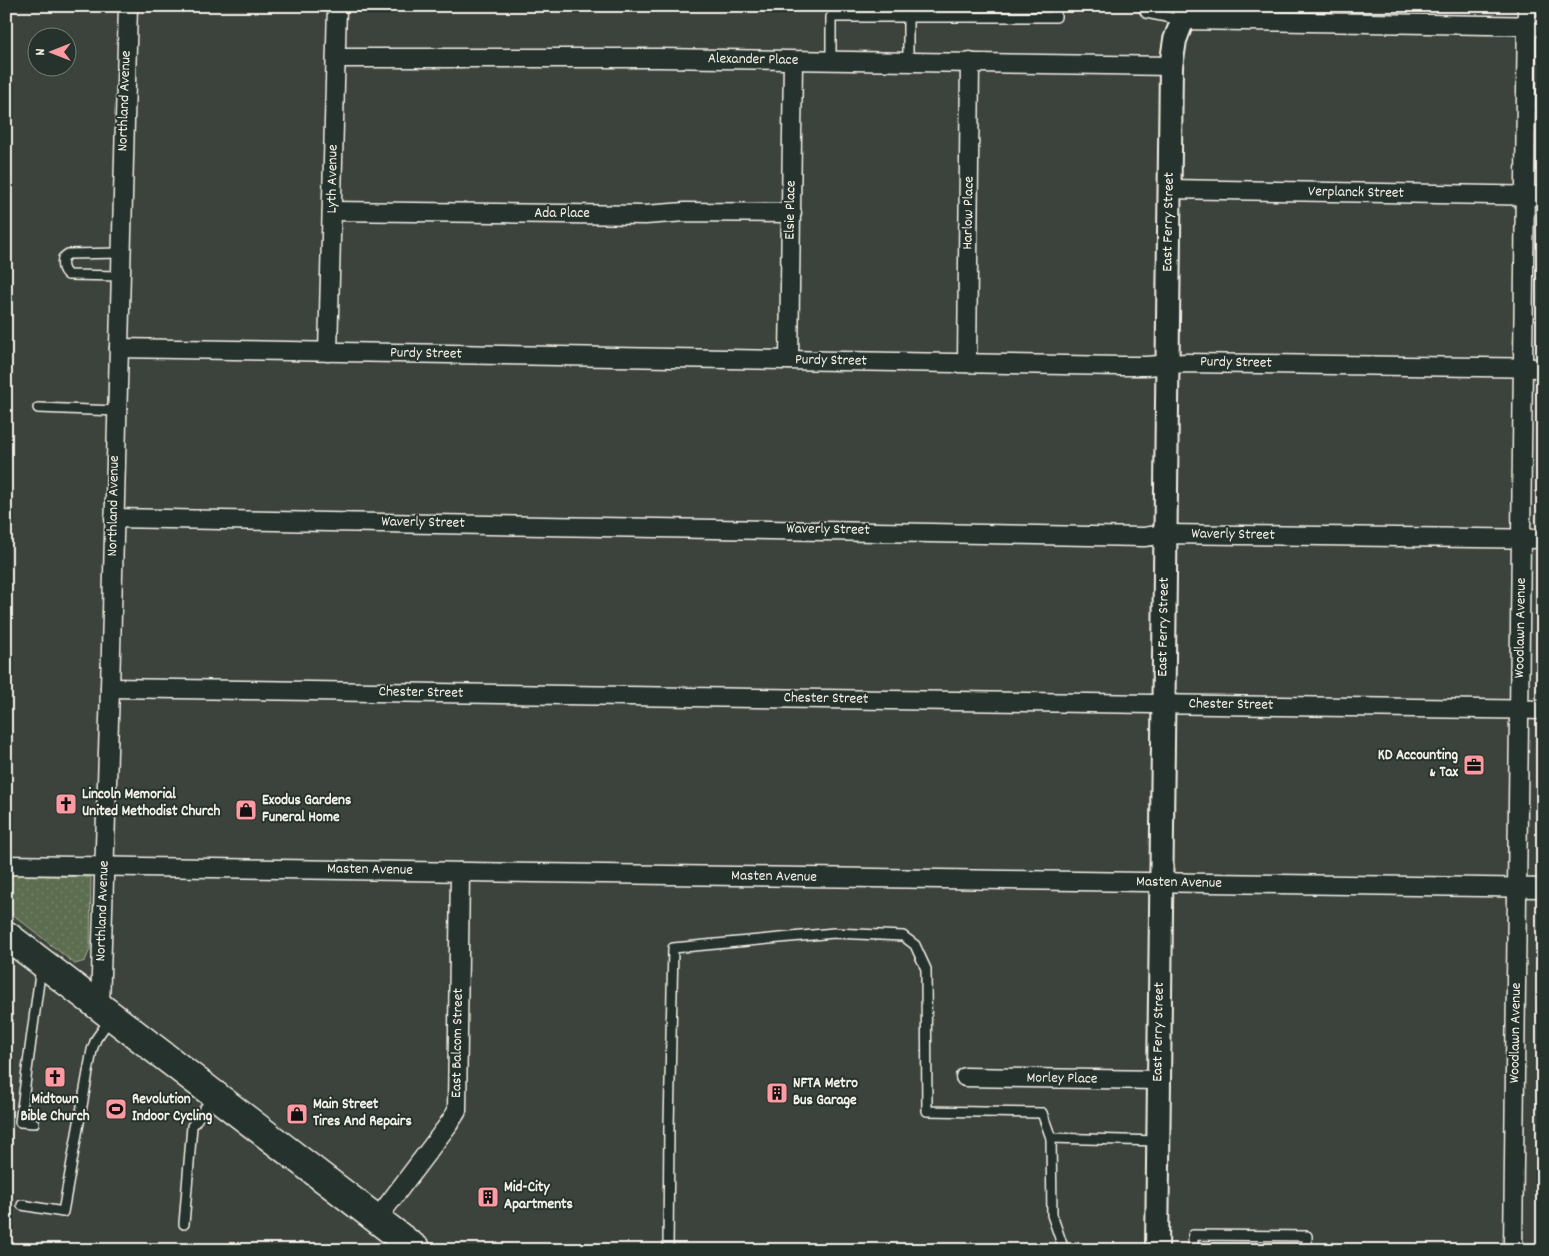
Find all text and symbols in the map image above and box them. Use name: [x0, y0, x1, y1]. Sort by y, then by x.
north arrow: [28, 28, 78, 78]
text: N: [31, 48, 51, 55]
street label: Alexander Place: [708, 48, 799, 72]
street label: Northland Avenue: [112, 50, 138, 152]
street label: Lyth Avenue: [321, 144, 345, 214]
street label: East Ferry Street: [1157, 172, 1181, 272]
street label: Harlow Place: [957, 176, 981, 250]
street label: Elsie Place: [779, 180, 803, 240]
street label: Verplanck Street: [1308, 181, 1405, 205]
street label: Ada Place: [534, 203, 590, 225]
street label: Purdy Street: [390, 342, 463, 366]
street label: Purdy Street: [795, 349, 868, 373]
street label: Purdy Street: [1200, 351, 1273, 375]
street label: Northland Avenue: [102, 455, 126, 557]
street label: Waverly Street: [381, 511, 465, 535]
street label: Waverly Street: [786, 518, 870, 542]
street label: Waverly Street: [1191, 523, 1275, 547]
street label: East Ferry Street: [1152, 577, 1176, 677]
street label: Woodlawn Avenue: [1509, 577, 1533, 679]
street label: Chester Street: [378, 681, 464, 705]
street label: Chester Street: [783, 687, 869, 711]
street label: Chester Street: [1188, 693, 1274, 717]
place label: KD Accounting & Tax: [1378, 745, 1458, 784]
office icon: KD Accounting & Tax: [1462, 753, 1486, 777]
place label: Lincoln Memorial United Methodist Church: [82, 784, 220, 823]
place label: Exodus Gardens Funeral Home: [262, 790, 351, 829]
church icon: Lincoln Memorial United Methodist Church: [54, 792, 78, 816]
shop icon: Exodus Gardens Funeral Home: [234, 798, 258, 822]
street label: Masten Avenue: [327, 858, 413, 882]
street label: Northland Avenue: [90, 860, 116, 962]
street label: Masten Avenue: [731, 865, 817, 889]
street label: Masten Avenue: [1136, 871, 1222, 895]
street label: East Ferry Street: [1147, 982, 1171, 1082]
street label: Woodlawn Avenue: [1504, 982, 1528, 1084]
street label: East Balcom Street: [446, 987, 470, 1098]
church icon: Midtown Bible Church: [43, 1065, 67, 1089]
street label: Morley Place: [1026, 1067, 1098, 1091]
place label: NFTA Metro Bus Garage: [793, 1073, 858, 1112]
building icon: NFTA Metro Bus Garage: [765, 1081, 789, 1105]
place label: Midtown Bible Church: [20, 1089, 90, 1128]
place label: Revolution Indoor Cycling: [132, 1089, 213, 1128]
place label: Main Street Tires And Repairs: [313, 1094, 412, 1133]
sports icon: Revolution Indoor Cycling: [104, 1097, 128, 1121]
shop icon: Main Street Tires And Repairs: [285, 1102, 309, 1126]
place label: Mid-City Apartments: [504, 1177, 573, 1216]
building icon: Mid-City Apartments: [476, 1185, 500, 1209]

